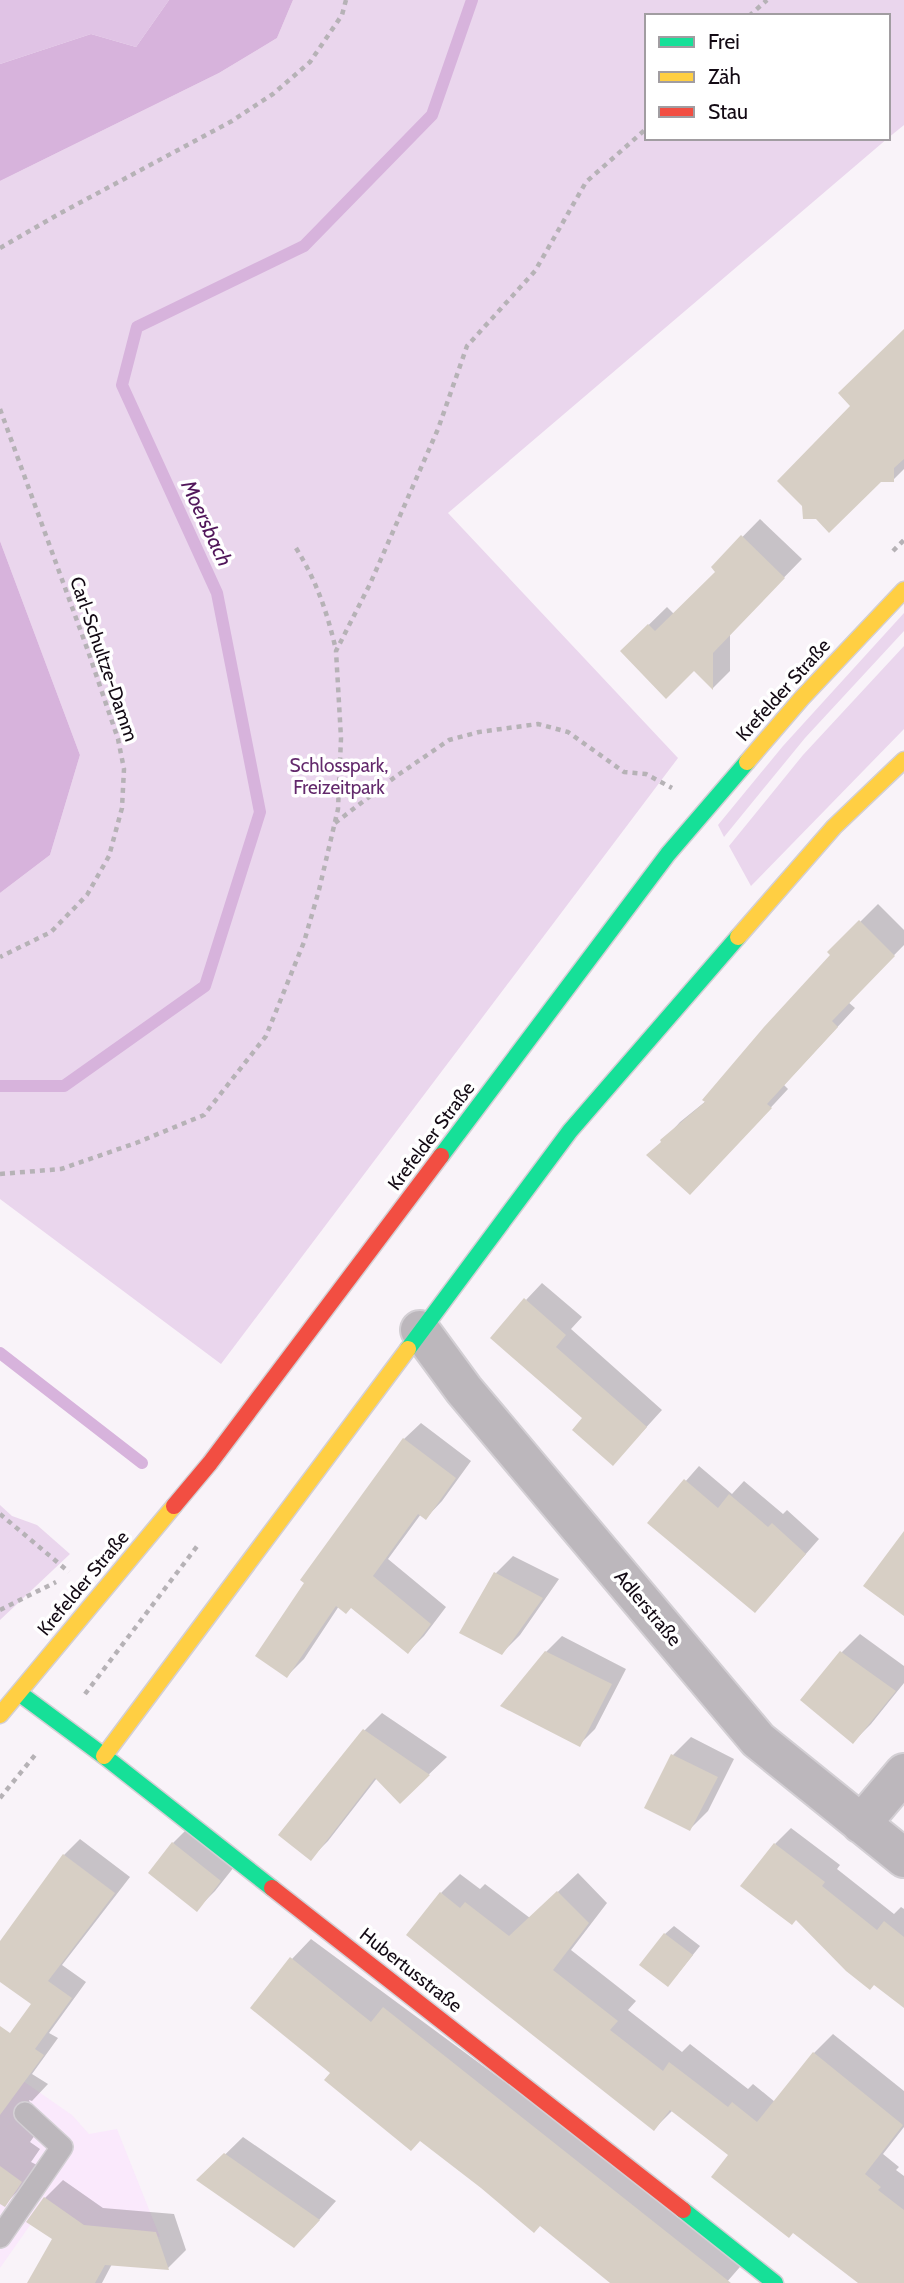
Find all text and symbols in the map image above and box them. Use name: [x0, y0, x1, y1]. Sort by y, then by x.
legend: [645, 14, 890, 140]
text: Frei: [708, 29, 740, 54]
text: Zäh: [708, 64, 741, 89]
text: Stau: [708, 99, 748, 124]
water label: Moersbach: [176, 475, 238, 570]
street label: Carl-Schultze-Damm: [65, 574, 143, 744]
street label: Krefelder Straße: [731, 634, 835, 746]
park label: Schlosspark, Freizeitpark: [290, 754, 388, 799]
street label: Krefelder Straße: [383, 1077, 479, 1195]
street label: Krefelder Straße: [32, 1526, 134, 1640]
street label: Adlerstraße: [610, 1565, 687, 1651]
street label: Hubertusstraße: [355, 1923, 467, 2017]

